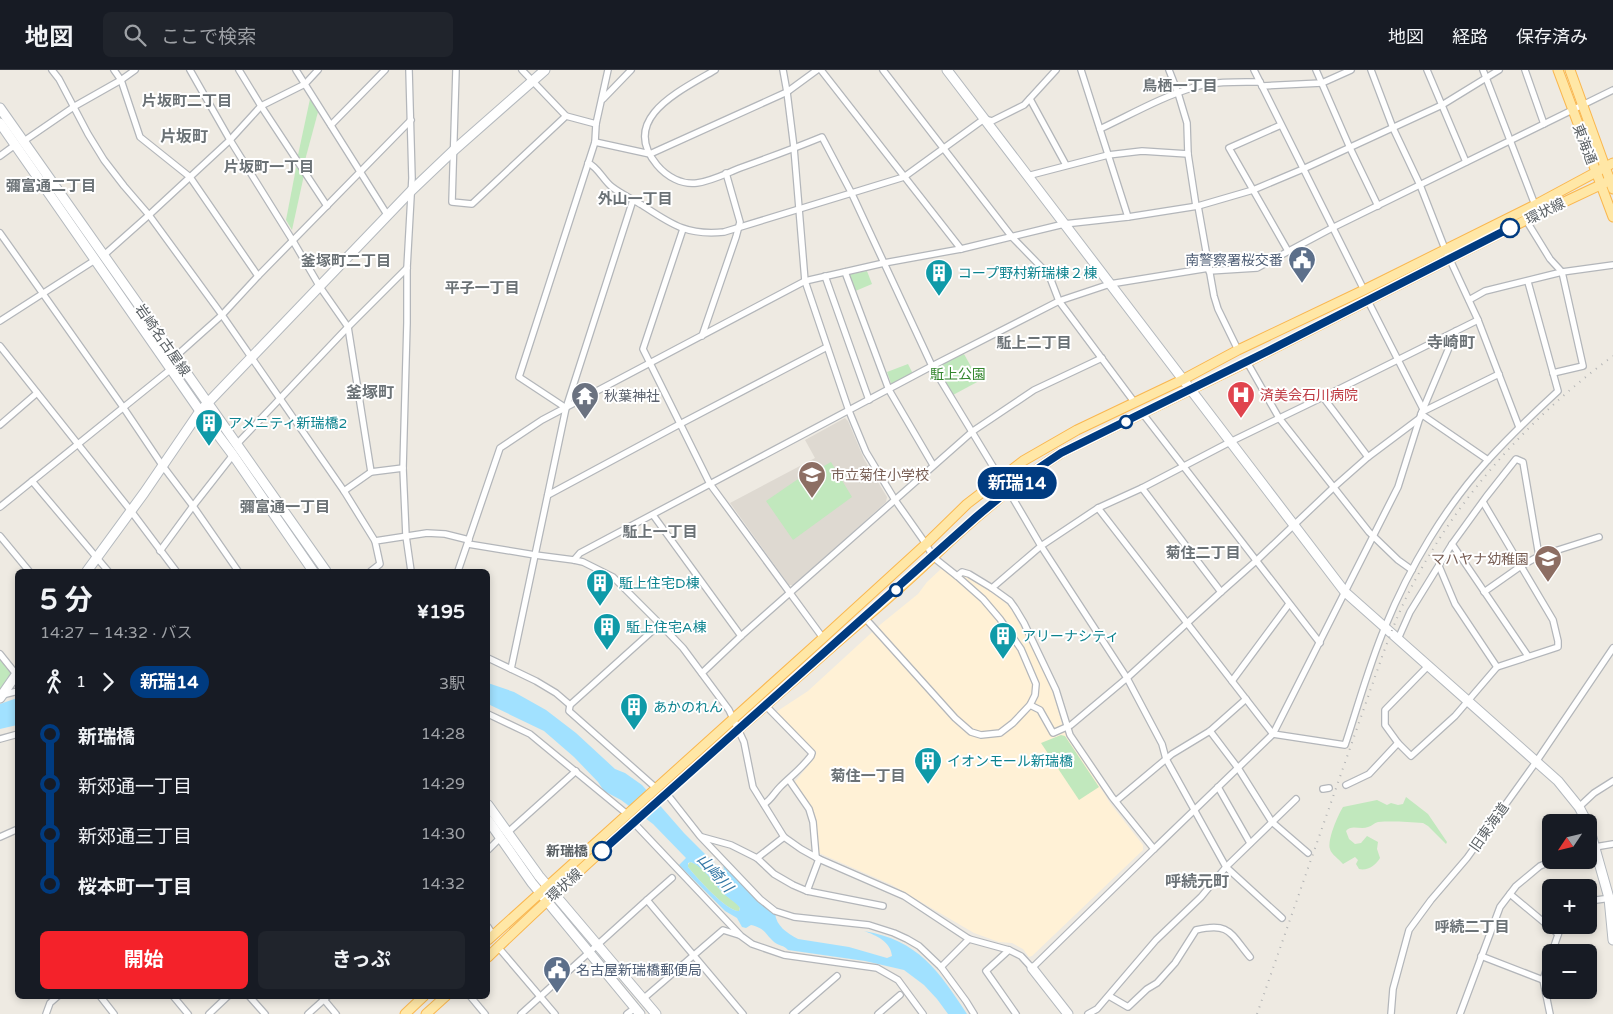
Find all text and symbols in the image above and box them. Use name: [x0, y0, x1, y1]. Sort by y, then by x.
search box: [103, 12, 453, 57]
icon: search: [121, 21, 149, 49]
text: 地図: [25, 23, 73, 52]
text: ここで検索: [161, 26, 256, 48]
text: 地図: [1388, 26, 1424, 48]
text: 経路: [1452, 26, 1488, 48]
text: 保存済み: [1516, 26, 1588, 48]
district label: 鳥栖一丁目: [1142, 77, 1218, 95]
district label: 片坂町二丁目: [142, 92, 232, 110]
street label: 東海通: [1569, 122, 1600, 167]
district label: 片坂町: [160, 127, 208, 147]
district label: 片坂町一丁目: [224, 158, 314, 176]
district label: 彌富通二丁目: [6, 177, 96, 195]
district label: 外山一丁目: [597, 190, 673, 208]
street label: 環状線: [1523, 195, 1568, 228]
unlabelled marker: [1500, 218, 1520, 238]
public building icon: 南警察署桜交番: [1287, 245, 1317, 284]
district label: 釜塚町二丁目: [301, 252, 391, 270]
place label: 南警察署桜交番: [1185, 252, 1283, 269]
building icon: コープ野村新瑞棟２棟: [924, 258, 954, 297]
place label: コープ野村新瑞棟２棟: [958, 265, 1097, 282]
district label: 平子一丁目: [444, 279, 520, 297]
street label: 岩崎名古屋線: [132, 301, 194, 380]
district label: 寺崎町: [1427, 333, 1475, 353]
district label: 駈上二丁目: [996, 334, 1072, 352]
park label: 駈上公園: [930, 366, 986, 383]
hospital icon: 済美会石川病院: [1226, 380, 1256, 419]
temple icon: 秋葉神社: [570, 381, 600, 420]
district label: 釜塚町: [346, 383, 394, 403]
place label: 済美会石川病院: [1260, 387, 1358, 404]
place label: 秋葉神社: [604, 388, 660, 405]
building icon: アメニティ新瑞橋2: [194, 408, 224, 447]
place label: アメニティ新瑞橋2: [228, 415, 347, 432]
unlabelled marker: [1119, 415, 1133, 429]
school or university icon: 市立菊住小学校: [797, 460, 827, 499]
place label: 市立菊住小学校: [831, 467, 929, 484]
line badge: 新瑞14: [982, 467, 1052, 499]
text: 新瑞14: [988, 472, 1046, 494]
district label: 彌富通一丁目: [240, 498, 330, 516]
district label: 駈上一丁目: [622, 523, 698, 541]
district label: 菊住二丁目: [1165, 544, 1241, 562]
school or university icon: マハヤナ幼稚園: [1533, 544, 1563, 583]
place label: マハヤナ幼稚園: [1431, 551, 1529, 568]
building icon: 駈上住宅D棟: [585, 568, 615, 607]
place label: 駈上住宅D棟: [619, 575, 700, 592]
text: 5 分: [40, 583, 93, 617]
unlabelled marker: [889, 583, 903, 597]
text: ¥195: [417, 601, 465, 623]
building icon: 駈上住宅A棟: [592, 612, 622, 651]
place label: 駈上住宅A棟: [626, 619, 706, 636]
building icon: アリーナシティ: [988, 621, 1018, 660]
text: 14:27 – 14:32 · バス: [40, 623, 192, 643]
place label: アリーナシティ: [1022, 628, 1119, 645]
icon: walk: [40, 668, 68, 696]
icon: forward: [94, 668, 122, 696]
text: 新瑞14: [140, 671, 199, 693]
text: 1: [76, 672, 86, 692]
text: 3駅: [439, 674, 465, 694]
building icon: あかのれん: [619, 692, 649, 731]
place label: あかのれん: [653, 699, 723, 716]
text: 14:28: [421, 724, 465, 744]
text: 新瑞橋: [78, 726, 135, 748]
building icon: イオンモール新瑞橋: [913, 746, 943, 785]
place label: イオンモール新瑞橋: [947, 753, 1073, 770]
district label: 菊住一丁目: [830, 767, 906, 785]
text: 14:29: [421, 774, 465, 794]
text: 新郊通一丁目: [78, 776, 192, 798]
street label: 旧東海道: [1466, 799, 1512, 855]
north arrow: [1542, 814, 1598, 869]
map controls: [1542, 814, 1597, 999]
text: 14:30: [421, 824, 465, 844]
text: 新郊通三丁目: [78, 826, 192, 848]
marker: 新瑞橋: [592, 841, 612, 861]
place label: 新瑞橋: [546, 843, 588, 860]
water label: 山崎川: [693, 850, 738, 897]
street label: 環状線: [543, 865, 586, 906]
district label: 呼続元町: [1165, 872, 1229, 892]
text: 14:32: [421, 874, 465, 894]
text: 桜本町一丁目: [78, 876, 192, 898]
button: +: [1542, 879, 1597, 934]
district label: 呼続二丁目: [1434, 918, 1510, 936]
button: 開始: [40, 931, 248, 989]
button: きっぷ: [258, 931, 465, 989]
button: −: [1542, 944, 1597, 999]
public building icon: 名古屋新瑞橋郵便局: [542, 955, 572, 994]
place label: 名古屋新瑞橋郵便局: [576, 962, 702, 979]

